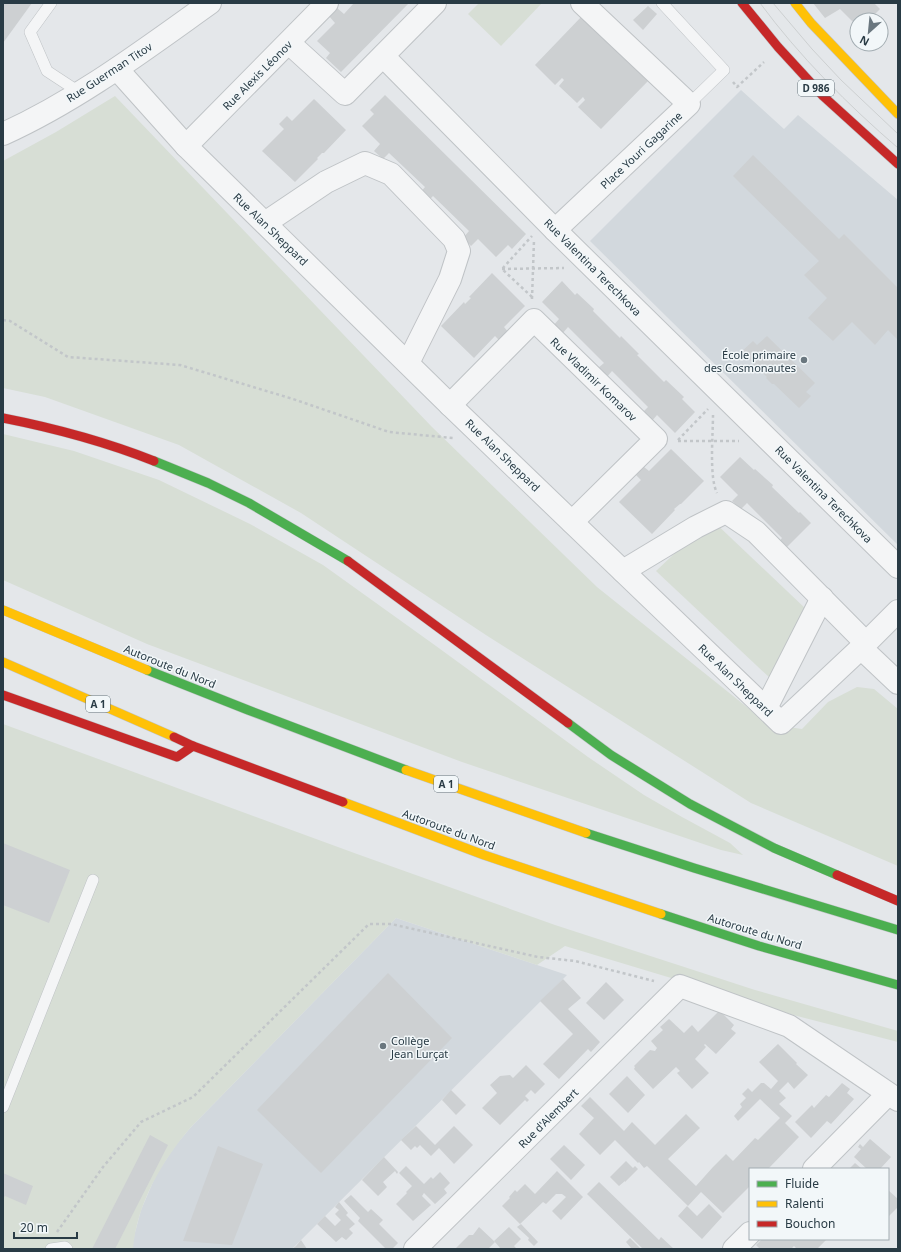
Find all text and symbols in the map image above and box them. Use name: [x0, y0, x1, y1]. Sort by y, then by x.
north arrow: [849, 12, 889, 52]
text: N: [857, 33, 872, 50]
street label: Rue Alexis Léonov: [219, 37, 295, 113]
street label: Rue Guerman Titov: [63, 38, 155, 105]
road number: D 986: [798, 80, 834, 96]
street label: Place Youri Gagarine: [597, 108, 685, 192]
street label: Rue Alan Sheppard: [230, 189, 312, 269]
street label: Rue Valentina Terechkova: [541, 215, 645, 319]
street label: Rue Vladimir Komarov: [548, 334, 641, 425]
place label: École primaire des Cosmonautes: [704, 347, 796, 375]
marker: École primaire des Cosmonautes: [799, 355, 809, 365]
street label: Rue Alan Sheppard: [462, 415, 544, 495]
street label: Rue Valentina Terechkova: [772, 442, 876, 546]
street label: Rue Alan Sheppard: [695, 640, 777, 720]
street label: Autoroute du Nord: [122, 641, 218, 691]
road number: A 1: [86, 696, 110, 712]
road number: A 1: [434, 776, 458, 792]
street label: Autoroute du Nord: [400, 805, 498, 853]
street label: Autoroute du Nord: [706, 910, 804, 952]
place label: Collège Jean Lurçat: [390, 1033, 448, 1061]
marker: Collège Jean Lurçat: [378, 1041, 388, 1051]
street label: Rue d'Alembert: [515, 1085, 581, 1151]
legend: [749, 1168, 889, 1240]
text: Fluide: [785, 1175, 819, 1192]
text: Ralenti: [785, 1195, 824, 1212]
scale bar: [14, 1214, 77, 1240]
text: Bouchon: [785, 1215, 835, 1232]
text: 20 m: [20, 1219, 48, 1236]

